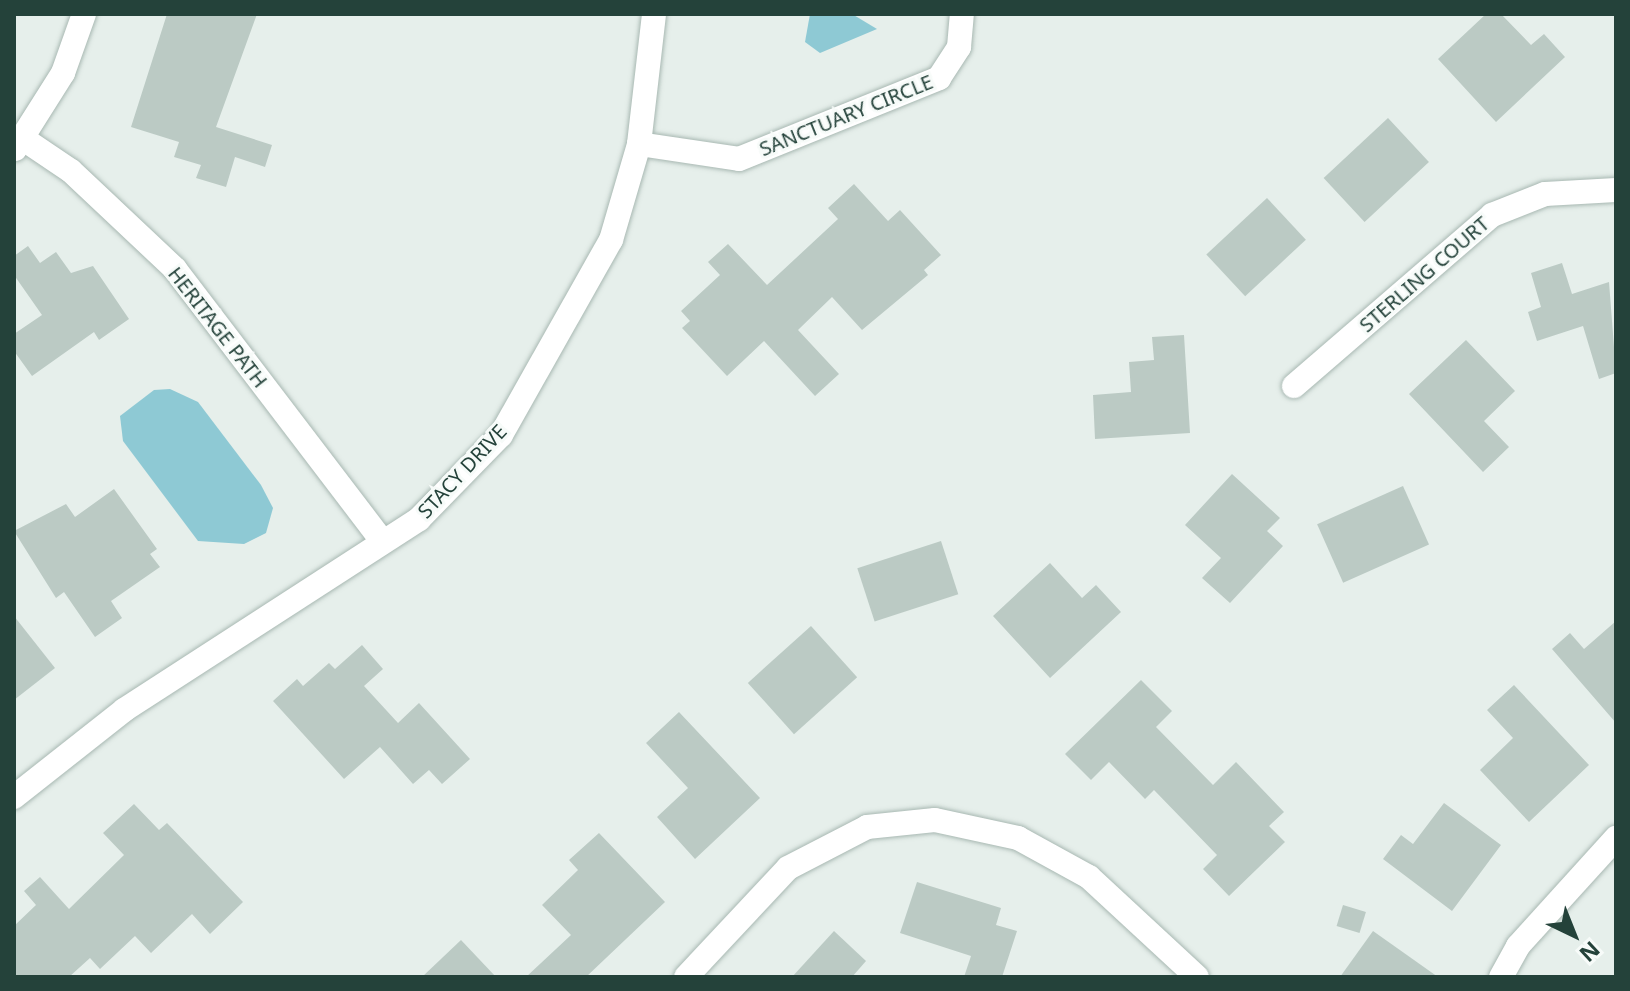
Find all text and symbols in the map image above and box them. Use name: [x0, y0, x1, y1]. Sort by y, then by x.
street label: SANCTUARY CIRCLE: [756, 69, 936, 161]
street label: STERLING COURT: [1354, 211, 1494, 337]
street label: HERITAGE PATH: [163, 262, 273, 392]
street label: STACY DRIVE: [413, 419, 511, 523]
north arrow: [1534, 895, 1614, 975]
text: N: [1574, 935, 1607, 970]

